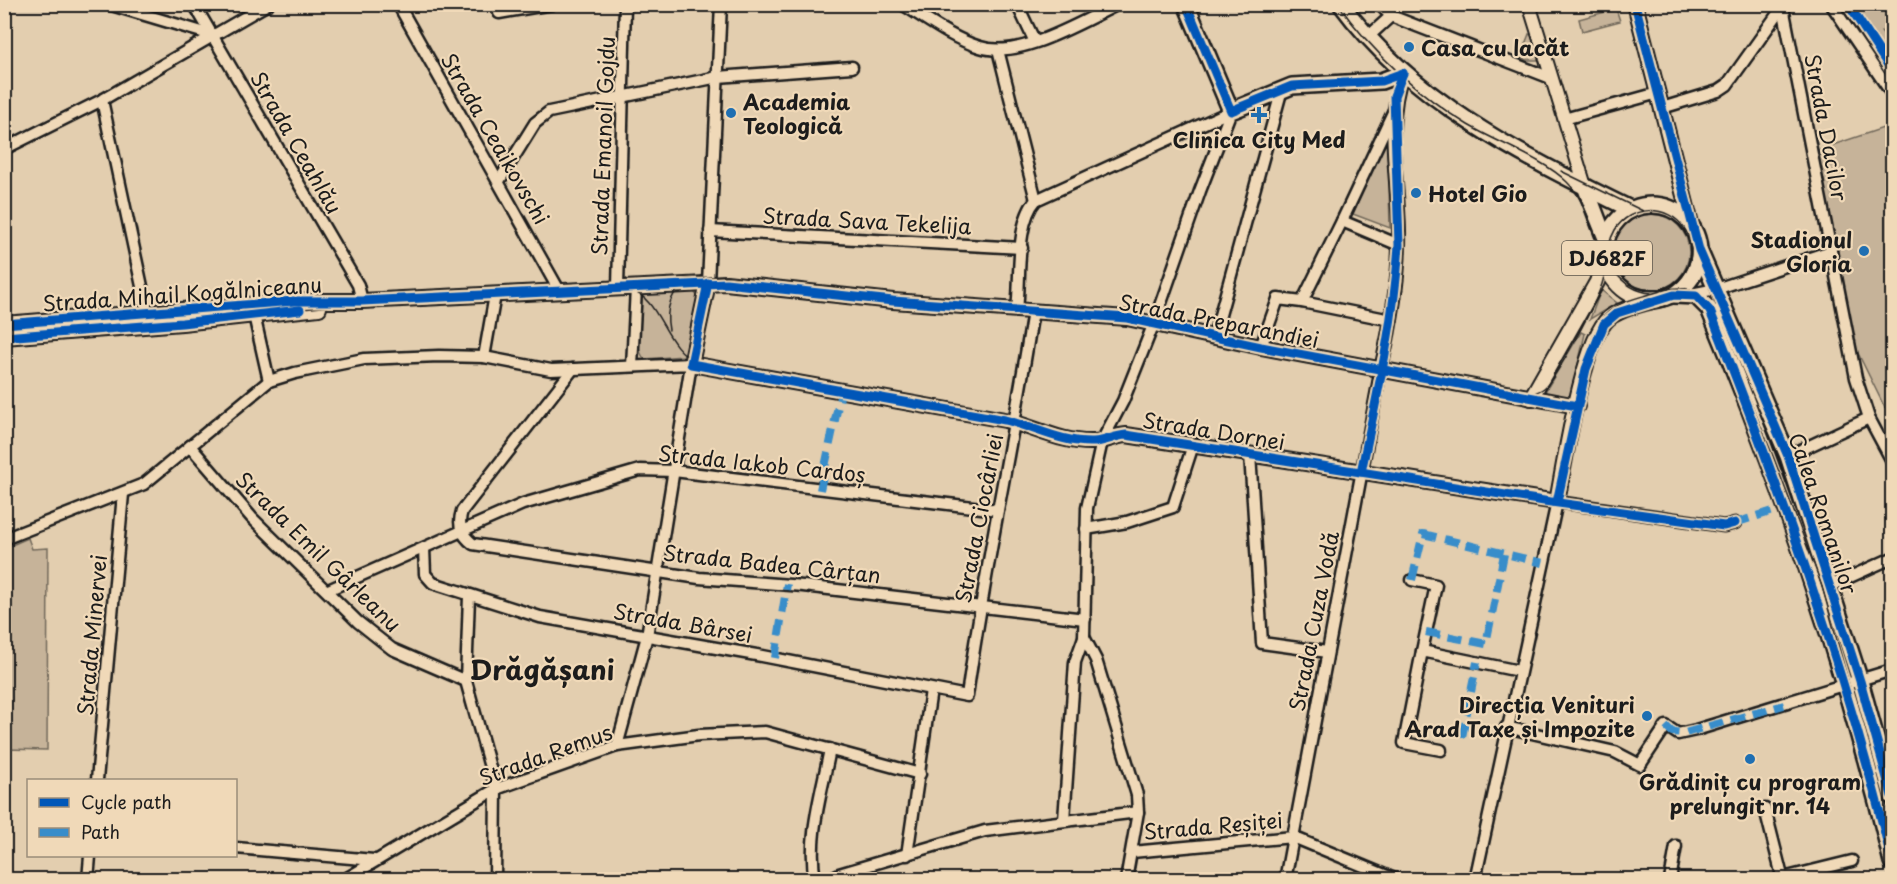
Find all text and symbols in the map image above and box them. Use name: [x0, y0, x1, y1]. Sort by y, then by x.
place label: Casa cu lacăt: [1421, 31, 1569, 63]
street label: Strada Emanoil Gojdu: [582, 36, 622, 256]
marker: Casa cu lacăt: [1402, 40, 1416, 54]
street label: Strada Ceaikovschi: [434, 46, 558, 230]
street label: Strada Dacilor: [1797, 51, 1857, 204]
street label: Strada Ceahlău: [243, 65, 351, 219]
place label: Academia Teologică: [742, 85, 851, 141]
marker: Academia Teologică: [724, 106, 738, 120]
marker: Clinica City Med: [1250, 106, 1268, 124]
place label: Clinica City Med: [1172, 123, 1346, 155]
place label: Hotel Gio: [1428, 177, 1527, 209]
marker: Hotel Gio: [1409, 186, 1423, 200]
street label: Strada Sava Tekelija: [762, 199, 973, 241]
place label: Stadionul Gloria: [1750, 223, 1852, 279]
road number: DJ682F: [1562, 241, 1652, 275]
marker: Stadionul Gloria: [1857, 244, 1871, 258]
street label: Strada Mihail Kogălniceanu: [41, 267, 323, 319]
street label: Strada Preparandiei: [1116, 285, 1322, 355]
street label: Strada Dornei: [1140, 403, 1288, 457]
street label: Calea Romanilor: [1781, 428, 1867, 598]
street label: Strada Ciocârliei: [946, 430, 1010, 606]
street label: Strada Iakob Cardoș: [657, 436, 867, 490]
street label: Strada Emil Gârleanu: [229, 463, 409, 639]
street label: Strada Cuza Vodă: [1280, 528, 1346, 714]
street label: Strada Badea Cârțan: [662, 536, 882, 590]
street label: Strada Minervei: [68, 553, 114, 717]
street label: Strada Bârsei: [611, 594, 755, 650]
district label: Drăgășani: [470, 648, 614, 689]
place label: Direcția Venituri Arad Taxe și Impozite: [1404, 688, 1635, 744]
marker: Direcția Venituri Arad Taxe și Impozite: [1640, 709, 1654, 723]
street label: Strada Remus: [474, 715, 616, 793]
marker: Grădiniț cu program prelungit nr. 14: [1743, 752, 1757, 766]
place label: Grădiniț cu program prelungit nr. 14: [1639, 765, 1861, 821]
legend: [27, 779, 237, 857]
text: Cycle path: [81, 788, 172, 815]
street label: Strada Reșiței: [1142, 803, 1284, 847]
text: Path: [81, 818, 120, 845]

